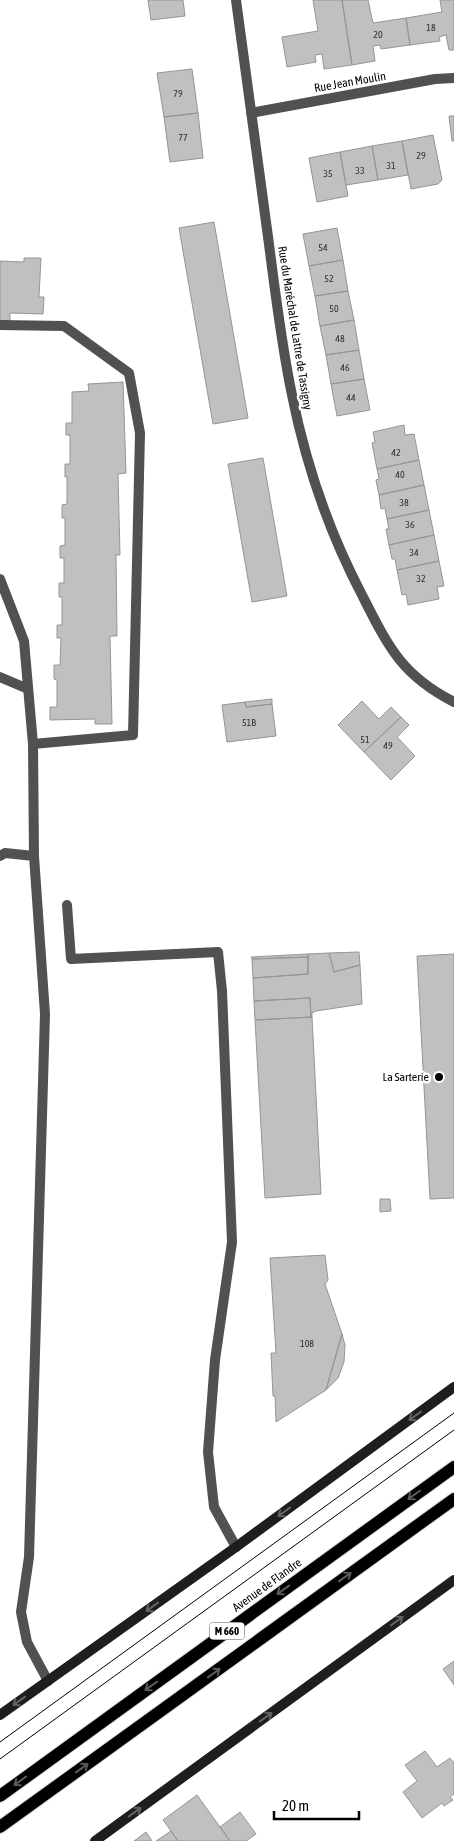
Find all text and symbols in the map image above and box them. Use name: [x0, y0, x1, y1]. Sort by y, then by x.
house number: 18: [426, 22, 436, 33]
house number: 20: [373, 29, 383, 40]
street label: Rue Jean Moulin: [313, 69, 387, 95]
house number: 79: [173, 88, 183, 99]
house number: 77: [178, 132, 188, 143]
house number: 29: [416, 150, 426, 161]
house number: 31: [386, 160, 396, 171]
house number: 33: [355, 165, 365, 176]
house number: 35: [323, 168, 333, 179]
house number: 54: [318, 242, 328, 253]
street label: Rue du Maréchal de Lattre de Tassigny: [275, 245, 315, 411]
house number: 52: [324, 273, 334, 284]
house number: 50: [329, 303, 339, 314]
house number: 48: [335, 333, 345, 344]
house number: 46: [340, 362, 350, 373]
house number: 44: [346, 392, 356, 403]
house number: 42: [391, 447, 401, 458]
house number: 40: [395, 469, 405, 480]
house number: 38: [399, 497, 409, 508]
house number: 36: [405, 519, 415, 530]
house number: 34: [409, 547, 419, 558]
house number: 32: [416, 573, 426, 584]
house number: 51B: [242, 717, 256, 728]
house number: 51: [360, 734, 370, 745]
house number: 49: [383, 740, 393, 751]
place label: La Sarterie: [383, 1070, 429, 1084]
marker: La Sarterie: [433, 1071, 445, 1083]
house number: 108: [300, 1338, 314, 1349]
one-way arrow: [408, 1411, 422, 1421]
one-way arrow: [408, 1490, 422, 1500]
one-way arrow: [277, 1506, 291, 1517]
street label: Avenue de Flandre: [230, 1555, 304, 1615]
one-way arrow: [338, 1572, 352, 1582]
one-way arrow: [277, 1585, 290, 1596]
one-way arrow: [145, 1602, 159, 1612]
one-way arrow: [390, 1616, 404, 1626]
road number: M 660: [210, 1622, 244, 1640]
one-way arrow: [206, 1668, 220, 1678]
one-way arrow: [144, 1681, 158, 1691]
one-way arrow: [13, 1696, 27, 1706]
one-way arrow: [259, 1711, 272, 1722]
one-way arrow: [75, 1763, 89, 1773]
one-way arrow: [14, 1776, 27, 1787]
scale bar: [274, 1788, 359, 1820]
text: 20 m: [282, 1797, 309, 1814]
one-way arrow: [127, 1807, 141, 1817]

